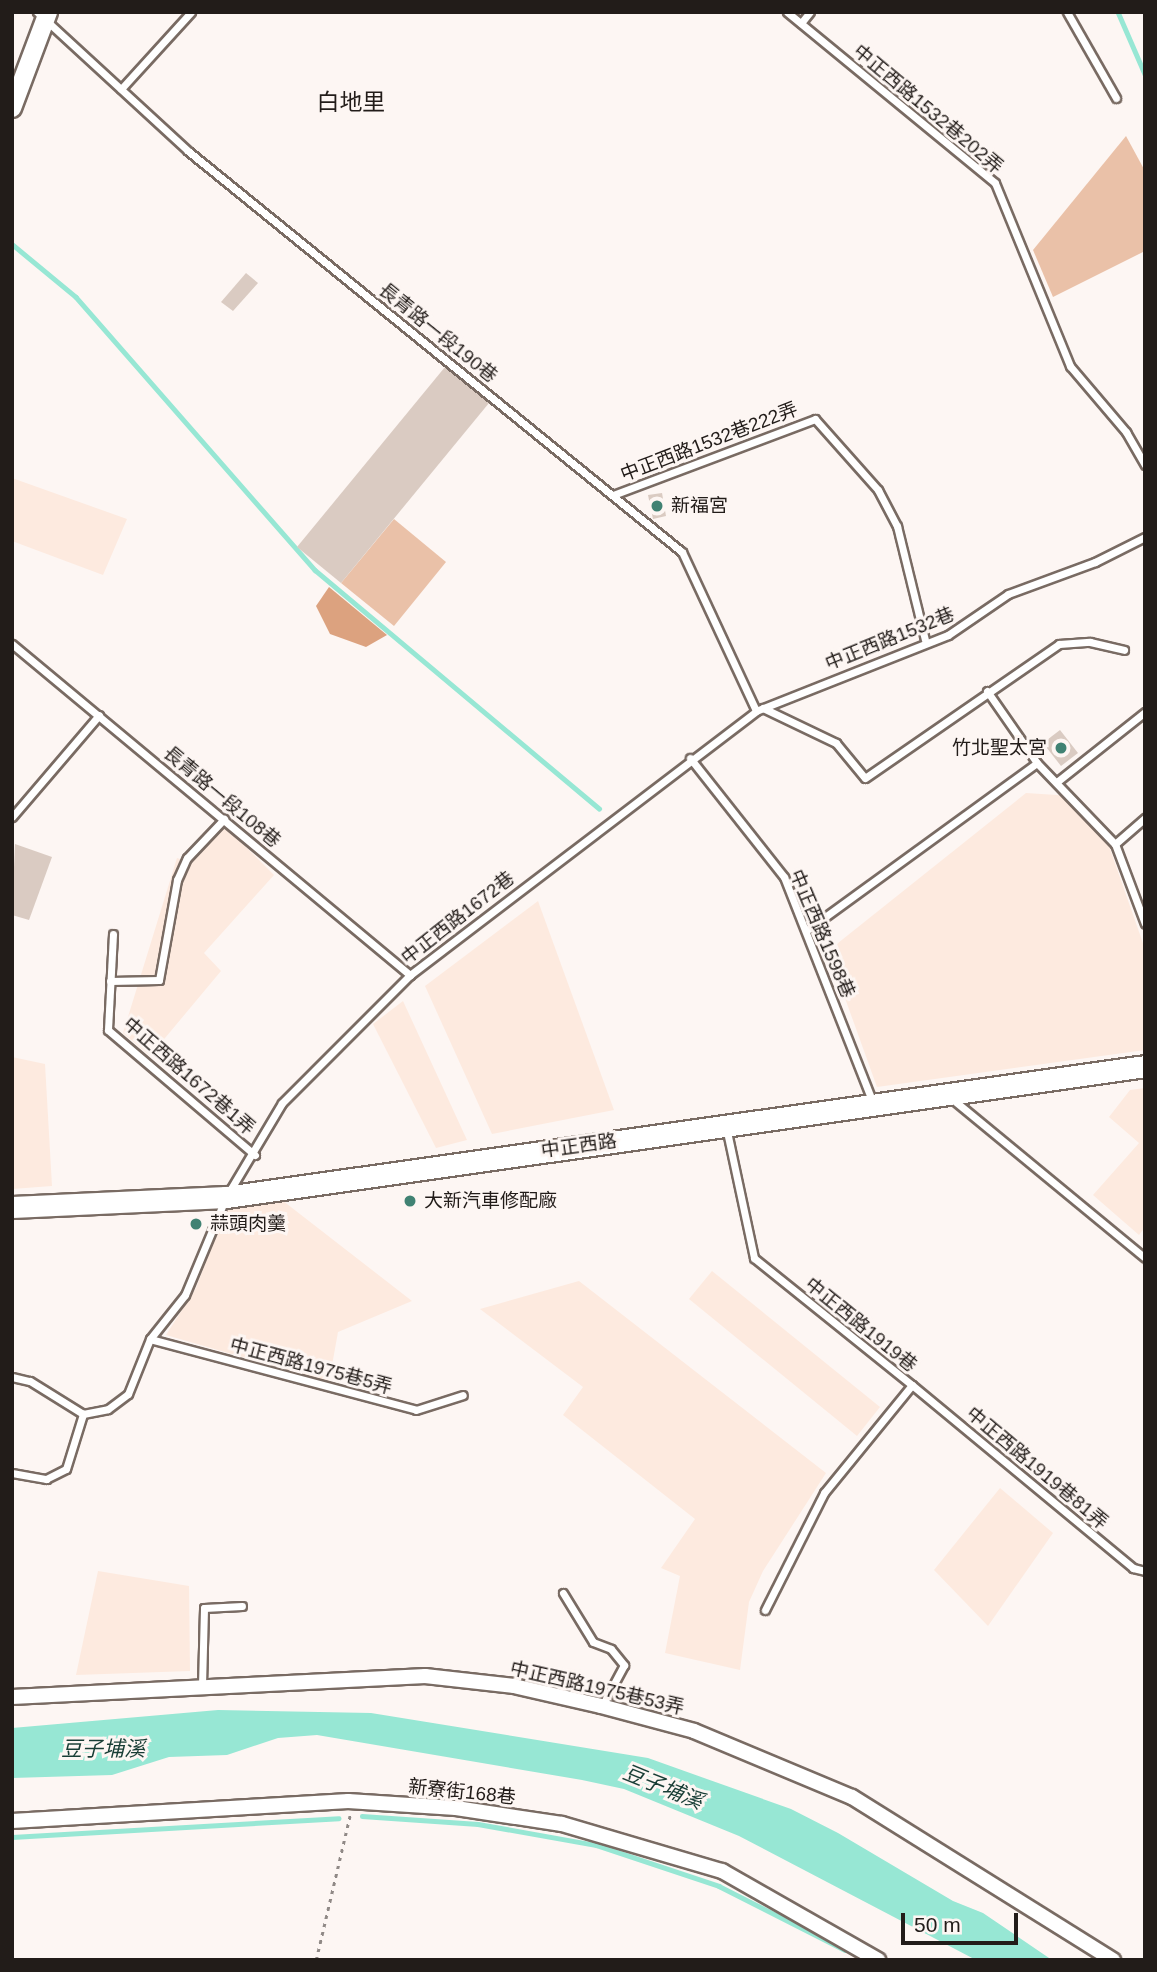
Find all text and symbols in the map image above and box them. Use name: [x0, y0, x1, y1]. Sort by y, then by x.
street label: 中正西路1532巷202弄: [849, 40, 1007, 178]
district label: 白地里: [317, 88, 385, 116]
street label: 長青路一段190巷: [374, 278, 502, 388]
street label: 中正西路1532巷222弄: [617, 398, 801, 486]
place label: 新福宮: [671, 495, 728, 517]
marker: 新福宮: [649, 498, 665, 514]
street label: 中正西路1532巷: [822, 603, 958, 675]
place label: 竹北聖太宮: [952, 737, 1047, 759]
marker: 竹北聖太宮: [1053, 740, 1069, 756]
street label: 長青路一段108巷: [159, 741, 285, 853]
street label: 中正西路1598巷: [785, 866, 859, 1002]
street label: 中正西路1672巷: [397, 867, 519, 969]
street label: 中正西路1672巷1弄: [119, 1013, 259, 1139]
street label: 中正西路: [540, 1129, 618, 1163]
place label: 大新汽車修配廠: [424, 1190, 557, 1212]
marker: 大新汽車修配廠: [402, 1193, 418, 1209]
place label: 蒜頭肉羹: [210, 1213, 286, 1235]
marker: 蒜頭肉羹: [188, 1216, 204, 1232]
street label: 中正西路1919巷: [800, 1273, 922, 1377]
street label: 中正西路1975巷5弄: [227, 1333, 395, 1399]
street label: 中正西路1919巷81弄: [962, 1402, 1112, 1534]
street label: 中正西路1975巷53弄: [508, 1657, 686, 1719]
water label: 豆子埔溪: [61, 1736, 145, 1762]
water label: 豆子埔溪: [619, 1760, 707, 1814]
street label: 新寮街168巷: [407, 1775, 517, 1809]
scale bar: [905, 1898, 1022, 1942]
text: 50 m: [914, 1913, 961, 1936]

